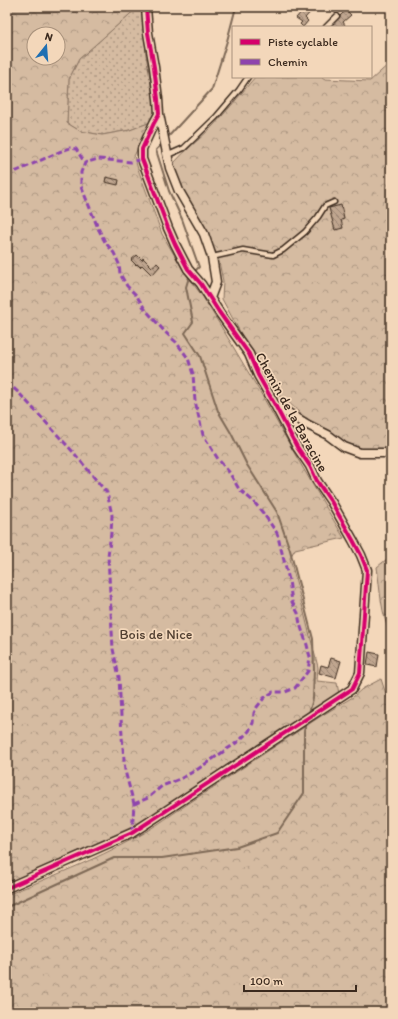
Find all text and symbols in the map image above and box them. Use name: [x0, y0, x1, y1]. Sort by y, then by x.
north arrow: [26, 26, 66, 66]
legend: [232, 26, 372, 78]
text: N: [43, 30, 54, 44]
text: Piste cyclable: [268, 35, 338, 49]
text: Chemin: [268, 55, 308, 69]
street label: Chemin de la Baracine: [252, 349, 332, 475]
park label: Bois de Nice: [120, 626, 193, 643]
scale bar: [244, 967, 356, 993]
text: 100 m: [250, 974, 283, 988]

